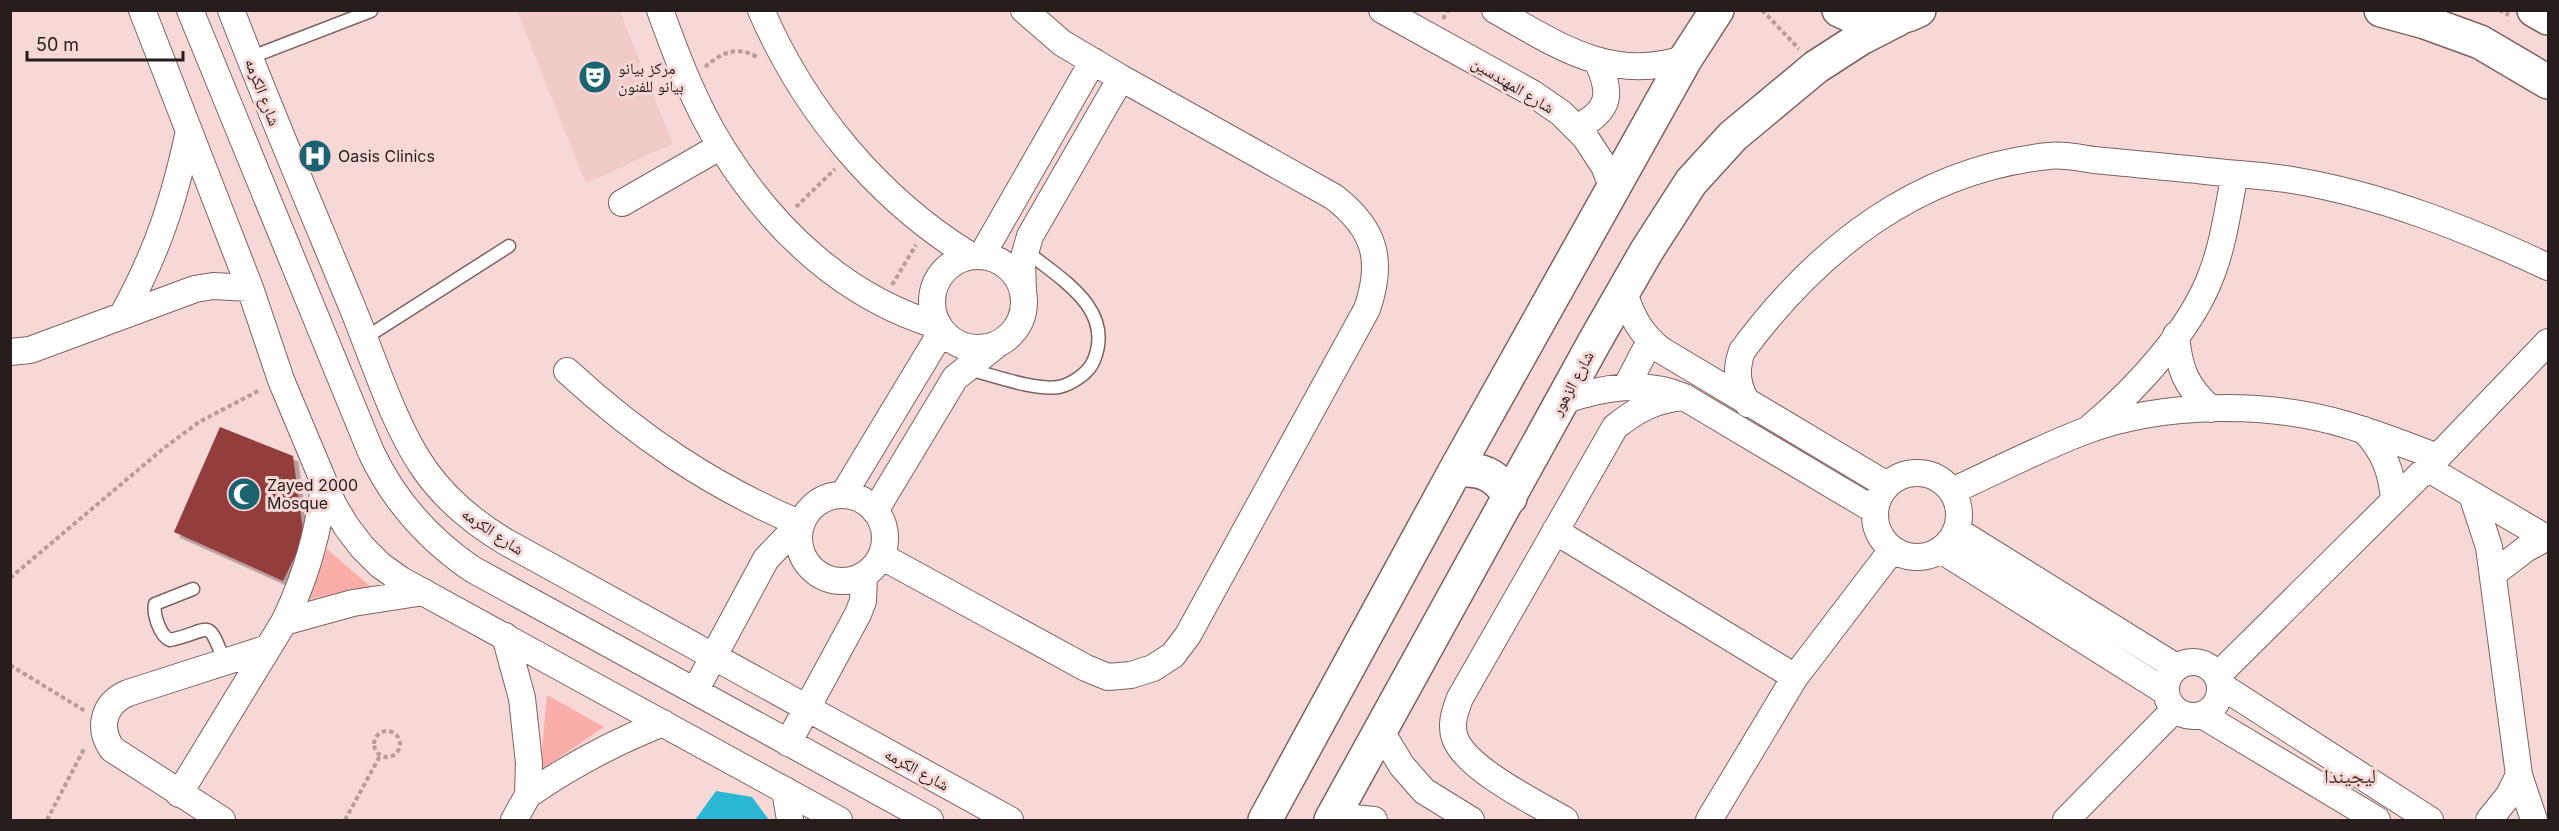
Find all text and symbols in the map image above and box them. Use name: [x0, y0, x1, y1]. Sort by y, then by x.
scale bar: [27, 24, 183, 62]
text: 50 m: [36, 34, 79, 55]
street label: شارع المهندسين: [1468, 53, 1558, 118]
street label: شارع الكرمه: [240, 56, 285, 129]
place label: مركز بيانو بيانو للفنون: [618, 58, 684, 97]
theatre icon: مركز بيانو بيانو للفنون: [577, 59, 613, 95]
hospital icon: Oasis Clinics: [297, 138, 333, 174]
place label: Oasis Clinics: [338, 146, 435, 166]
street label: شارع الزهور: [1546, 347, 1599, 420]
place label: Zayed 2000 Mosque: [267, 475, 358, 513]
mosque icon: Zayed 2000 Mosque: [226, 476, 262, 512]
street label: شارع الكرمه: [458, 503, 528, 560]
street label: شارع الكرمه: [881, 743, 953, 796]
district label: ليجيندا: [2324, 764, 2376, 788]

